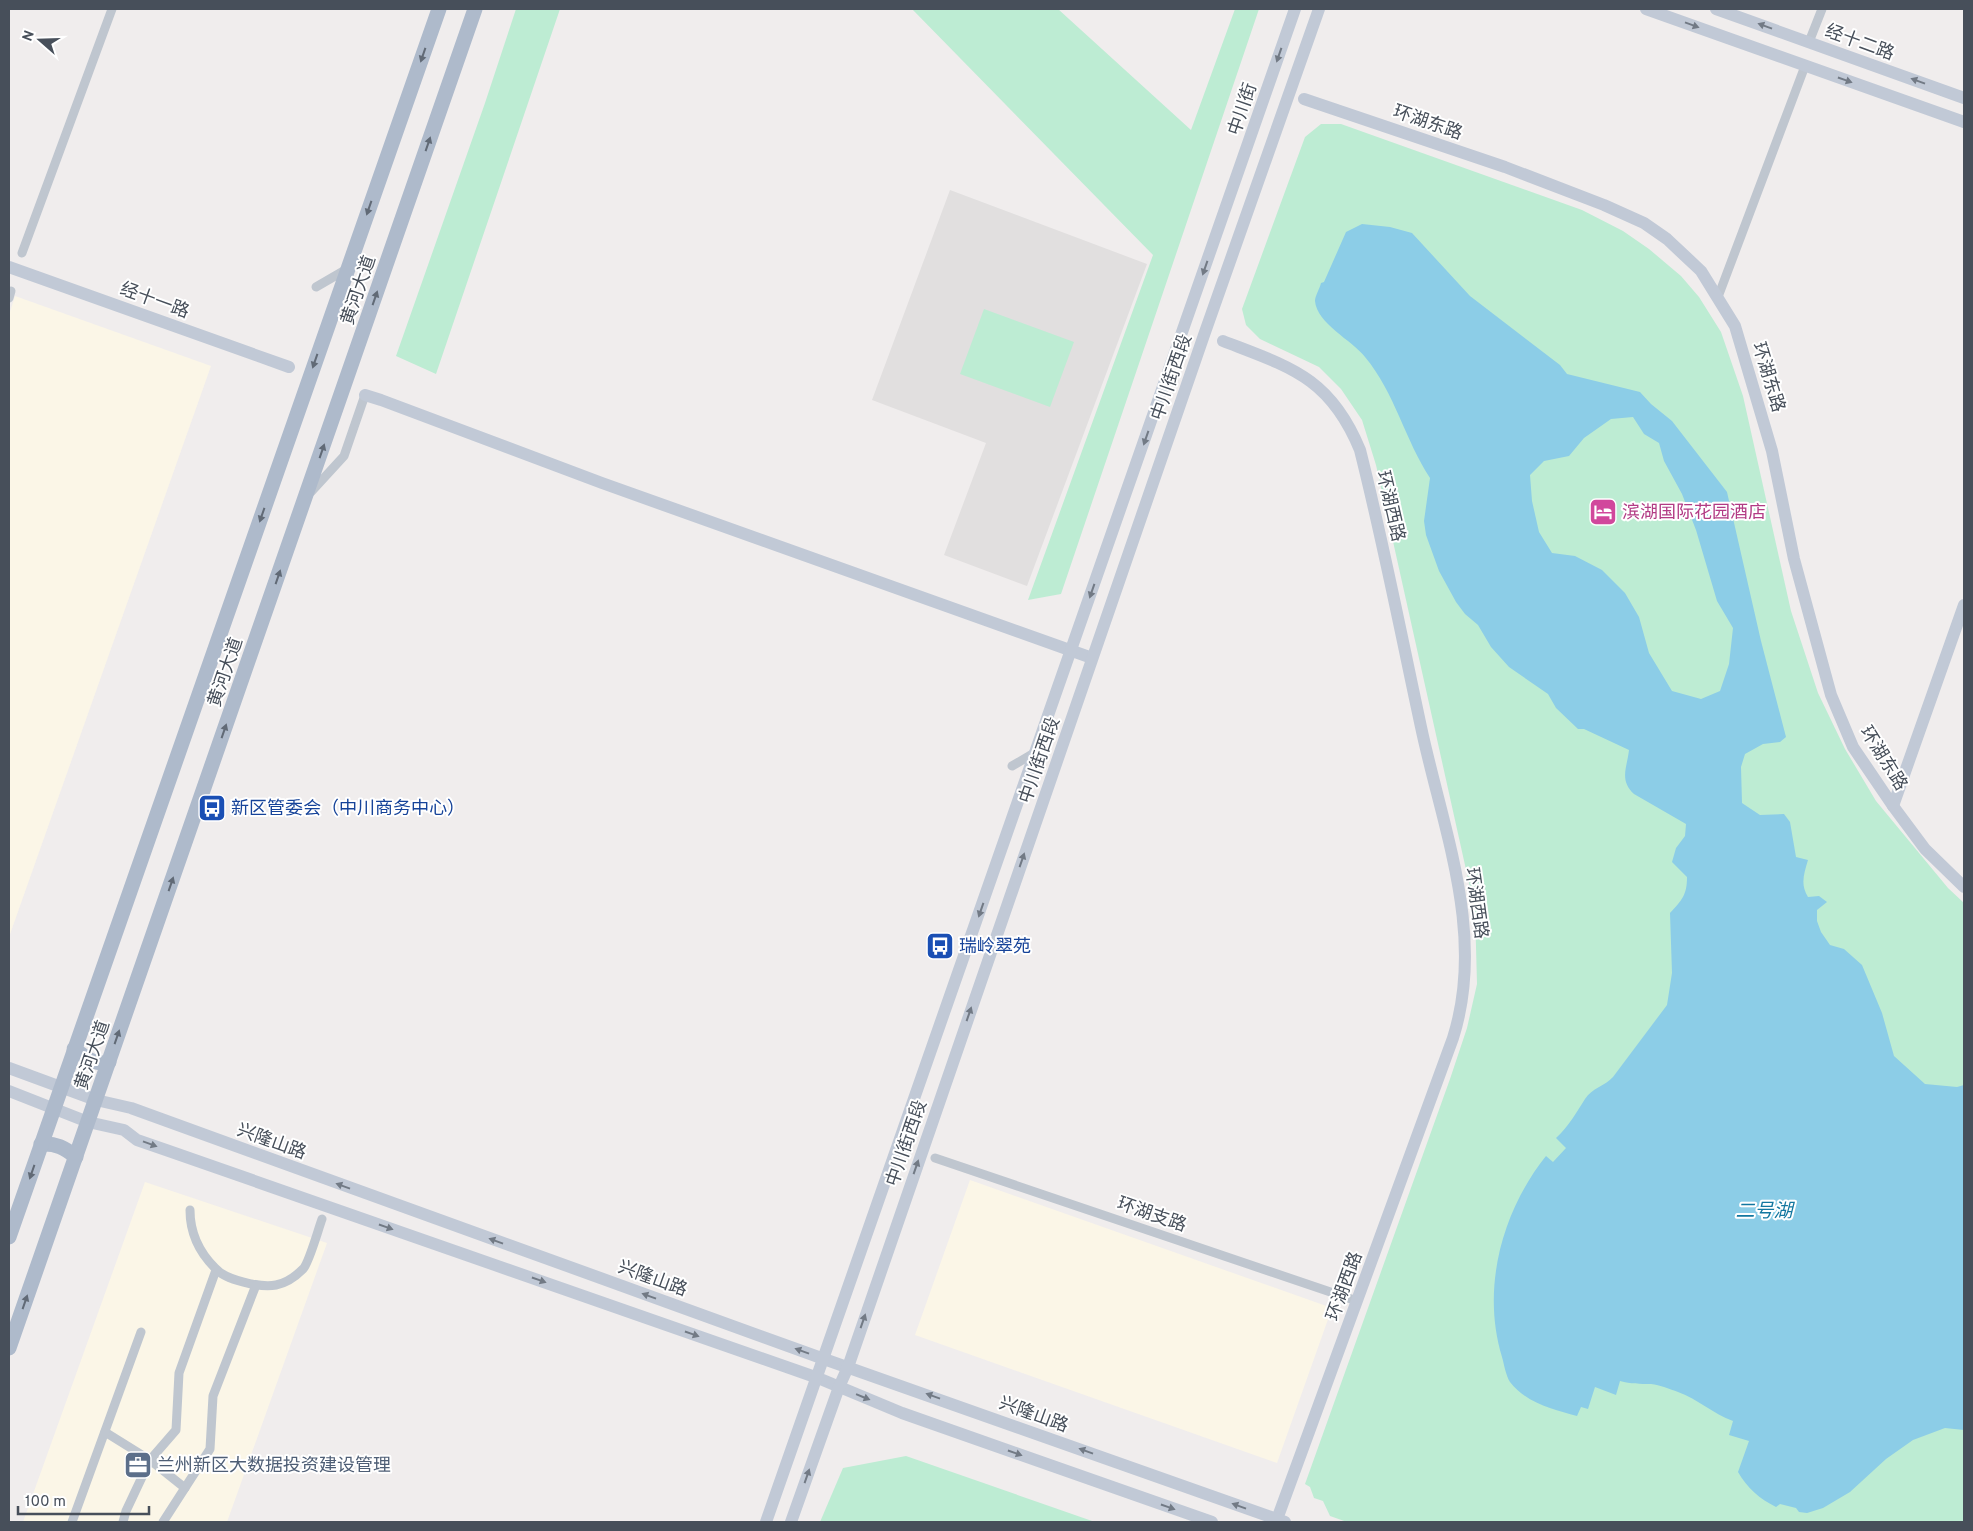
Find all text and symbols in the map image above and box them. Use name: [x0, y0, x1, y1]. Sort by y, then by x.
north arrow: [15, 15, 65, 65]
street label: 经十二路: [1822, 20, 1897, 67]
one-way arrow: [1684, 22, 1699, 29]
one-way arrow: [1758, 22, 1773, 29]
text: N: [19, 28, 39, 44]
one-way arrow: [419, 47, 426, 62]
one-way arrow: [1275, 48, 1283, 63]
one-way arrow: [1837, 77, 1852, 84]
one-way arrow: [1911, 77, 1926, 84]
street label: 中川街: [1224, 80, 1263, 139]
street label: 环湖东路: [1390, 101, 1465, 146]
one-way arrow: [425, 137, 432, 152]
one-way arrow: [365, 201, 373, 216]
street label: 黄河大道: [337, 253, 382, 328]
one-way arrow: [1201, 260, 1208, 275]
street label: 经十一路: [117, 278, 192, 325]
one-way arrow: [371, 290, 379, 305]
street label: 中川街西段: [1147, 331, 1198, 424]
street label: 环湖东路: [1746, 340, 1789, 415]
one-way arrow: [311, 354, 318, 369]
one-way arrow: [1142, 430, 1149, 445]
one-way arrow: [318, 444, 326, 459]
street label: 环湖西路: [1370, 469, 1409, 544]
hotel icon: 滨湖国际花园酒店: [1588, 497, 1618, 527]
place label: 滨湖国际花园酒店: [1622, 502, 1766, 525]
one-way arrow: [258, 508, 266, 523]
one-way arrow: [274, 569, 282, 584]
one-way arrow: [1088, 584, 1096, 599]
street label: 黄河大道: [204, 635, 249, 710]
street label: 中川街西段: [1015, 714, 1066, 807]
street label: 环湖东路: [1854, 722, 1912, 795]
one-way arrow: [221, 723, 228, 738]
bus stop icon: 新区管委会（中川商务中心）: [197, 793, 227, 823]
place label: 新区管委会（中川商务中心）: [231, 798, 465, 821]
one-way arrow: [1019, 852, 1027, 867]
street label: 环湖西路: [1459, 866, 1492, 940]
one-way arrow: [167, 876, 175, 891]
one-way arrow: [977, 902, 984, 917]
bus stop icon: 瑞岭翠苑: [925, 931, 955, 961]
place label: 瑞岭翠苑: [959, 936, 1031, 959]
one-way arrow: [966, 1006, 974, 1021]
street label: 黄河大道: [71, 1018, 116, 1093]
one-way arrow: [114, 1030, 122, 1045]
street label: 中川街西段: [882, 1097, 933, 1190]
street label: 兴隆山路: [234, 1119, 309, 1166]
one-way arrow: [142, 1141, 157, 1148]
one-way arrow: [913, 1160, 920, 1175]
one-way arrow: [27, 1165, 35, 1180]
one-way arrow: [335, 1182, 350, 1190]
street label: 环湖支路: [1114, 1193, 1189, 1238]
water label: 二号湖: [1735, 1200, 1795, 1224]
one-way arrow: [378, 1224, 393, 1231]
one-way arrow: [488, 1237, 503, 1245]
street label: 环湖西路: [1322, 1249, 1369, 1324]
street label: 兴隆山路: [615, 1256, 690, 1303]
one-way arrow: [532, 1276, 547, 1284]
one-way arrow: [641, 1291, 656, 1299]
one-way arrow: [21, 1294, 29, 1309]
one-way arrow: [860, 1313, 868, 1328]
one-way arrow: [685, 1331, 700, 1338]
one-way arrow: [794, 1347, 809, 1354]
one-way arrow: [925, 1392, 940, 1400]
street label: 兴隆山路: [996, 1392, 1071, 1439]
one-way arrow: [856, 1393, 870, 1401]
one-way arrow: [1078, 1447, 1093, 1455]
one-way arrow: [1008, 1449, 1023, 1457]
office icon: 兰州新区大数据投资建设管理: [123, 1450, 153, 1480]
place label: 兰州新区大数据投资建设管理: [157, 1455, 391, 1478]
one-way arrow: [804, 1469, 811, 1484]
scale bar: [18, 1484, 149, 1516]
text: 100 m: [25, 1493, 66, 1512]
one-way arrow: [1231, 1502, 1246, 1510]
one-way arrow: [1161, 1504, 1176, 1511]

